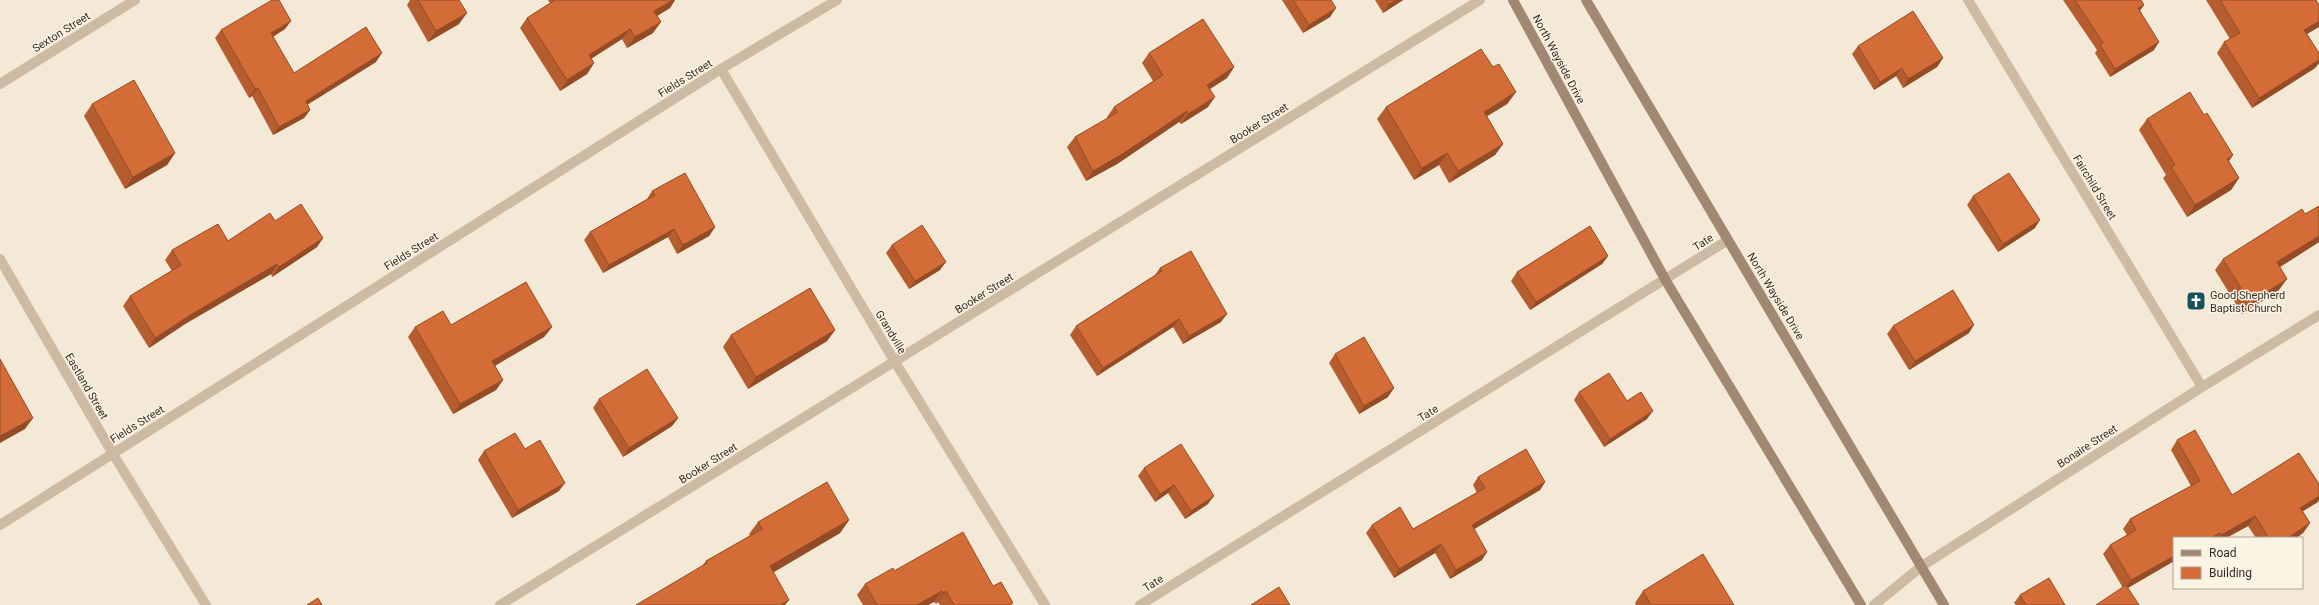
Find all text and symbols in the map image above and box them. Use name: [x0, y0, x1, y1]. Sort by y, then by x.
street label: Sexton Street: [30, 9, 93, 55]
street label: North Wayside Drive: [1530, 12, 1588, 106]
street label: Fields Street: [656, 57, 715, 100]
street label: Booker Street: [1228, 100, 1291, 146]
street label: Fairchild Street: [2070, 152, 2119, 222]
street label: Fields Street: [382, 230, 441, 273]
street label: Tate: [1691, 231, 1716, 254]
street label: North Wayside Drive: [1744, 250, 1807, 342]
street label: Booker Street: [953, 270, 1016, 316]
place label: Good Shepherd Baptist Church: [2210, 289, 2285, 315]
church icon: Good Shepherd Baptist Church: [2185, 290, 2207, 312]
street label: Grandville: [873, 308, 909, 357]
street label: Eastland Street: [62, 351, 111, 422]
street label: Tate: [1416, 402, 1441, 425]
street label: Fields Street: [108, 403, 167, 446]
street label: Bonaire Street: [2055, 422, 2120, 471]
street label: Booker Street: [677, 440, 740, 486]
legend: [2173, 537, 2303, 589]
text: Road: [2209, 546, 2237, 560]
text: Building: [2209, 566, 2252, 580]
street label: Tate: [1141, 572, 1166, 595]

